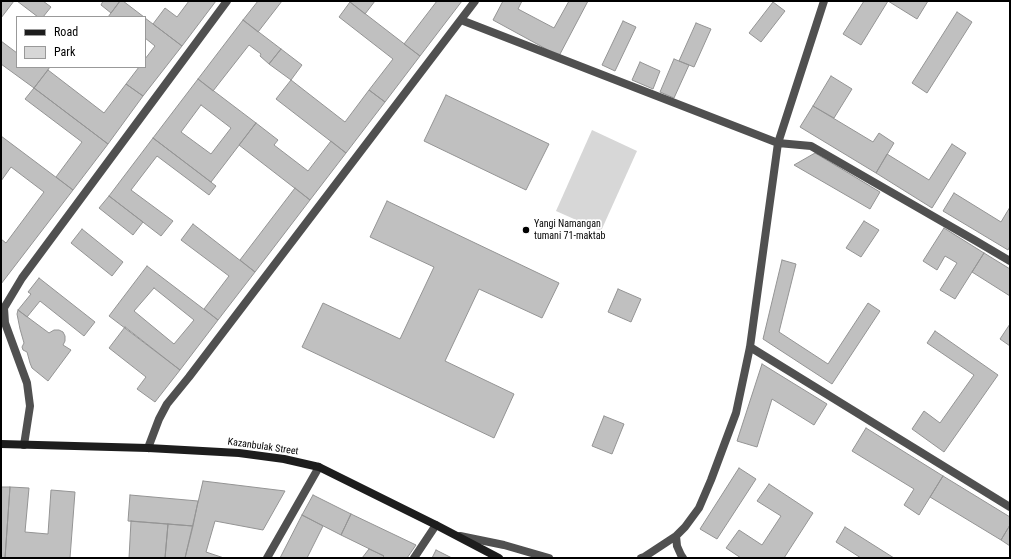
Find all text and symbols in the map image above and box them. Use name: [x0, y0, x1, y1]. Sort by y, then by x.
legend: [16, 16, 146, 68]
text: Road: [54, 25, 78, 39]
text: Park: [54, 45, 75, 59]
place label: Yangi Namangan tumani 71-maktab: [534, 218, 605, 242]
marker: Yangi Namangan tumani 71-maktab: [521, 225, 531, 235]
street label: Kazanbulak Street: [227, 436, 299, 458]

